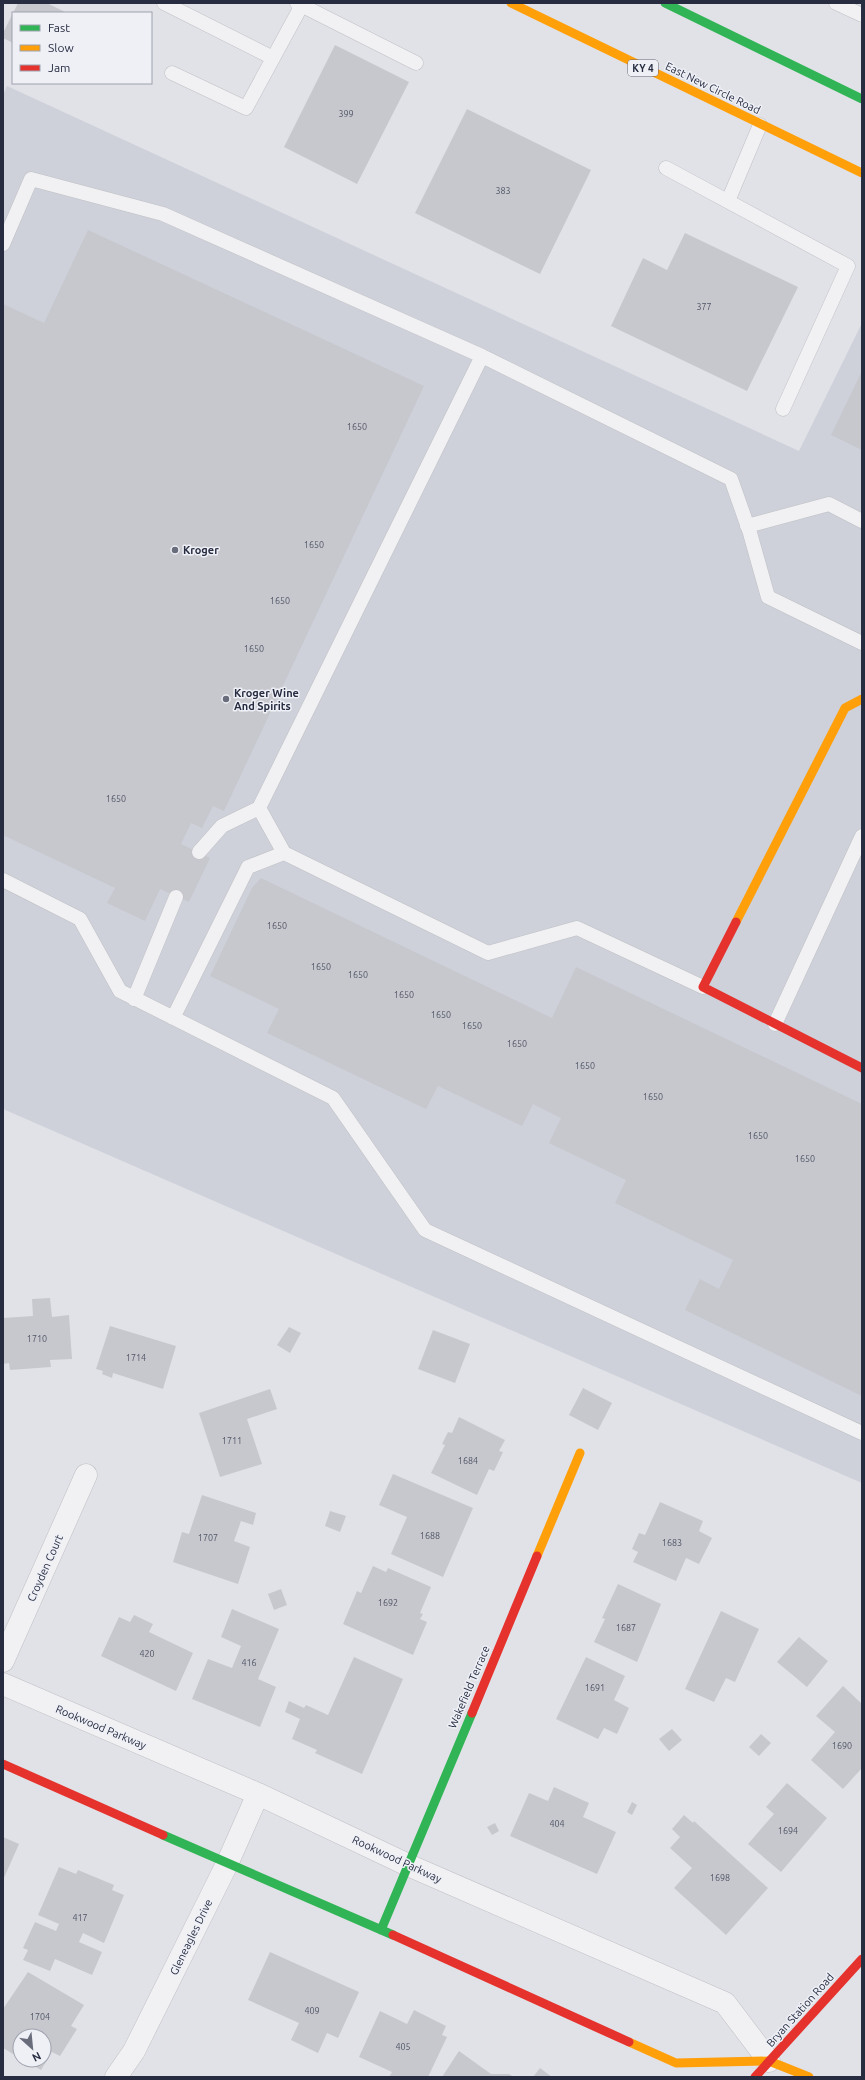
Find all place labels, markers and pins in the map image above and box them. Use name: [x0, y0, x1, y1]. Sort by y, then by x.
place label: Kroger: [183, 544, 219, 556]
marker: Kroger: [170, 545, 180, 555]
place label: Kroger Wine And Spirits: [234, 687, 299, 712]
marker: Kroger Wine And Spirits: [221, 694, 231, 704]

